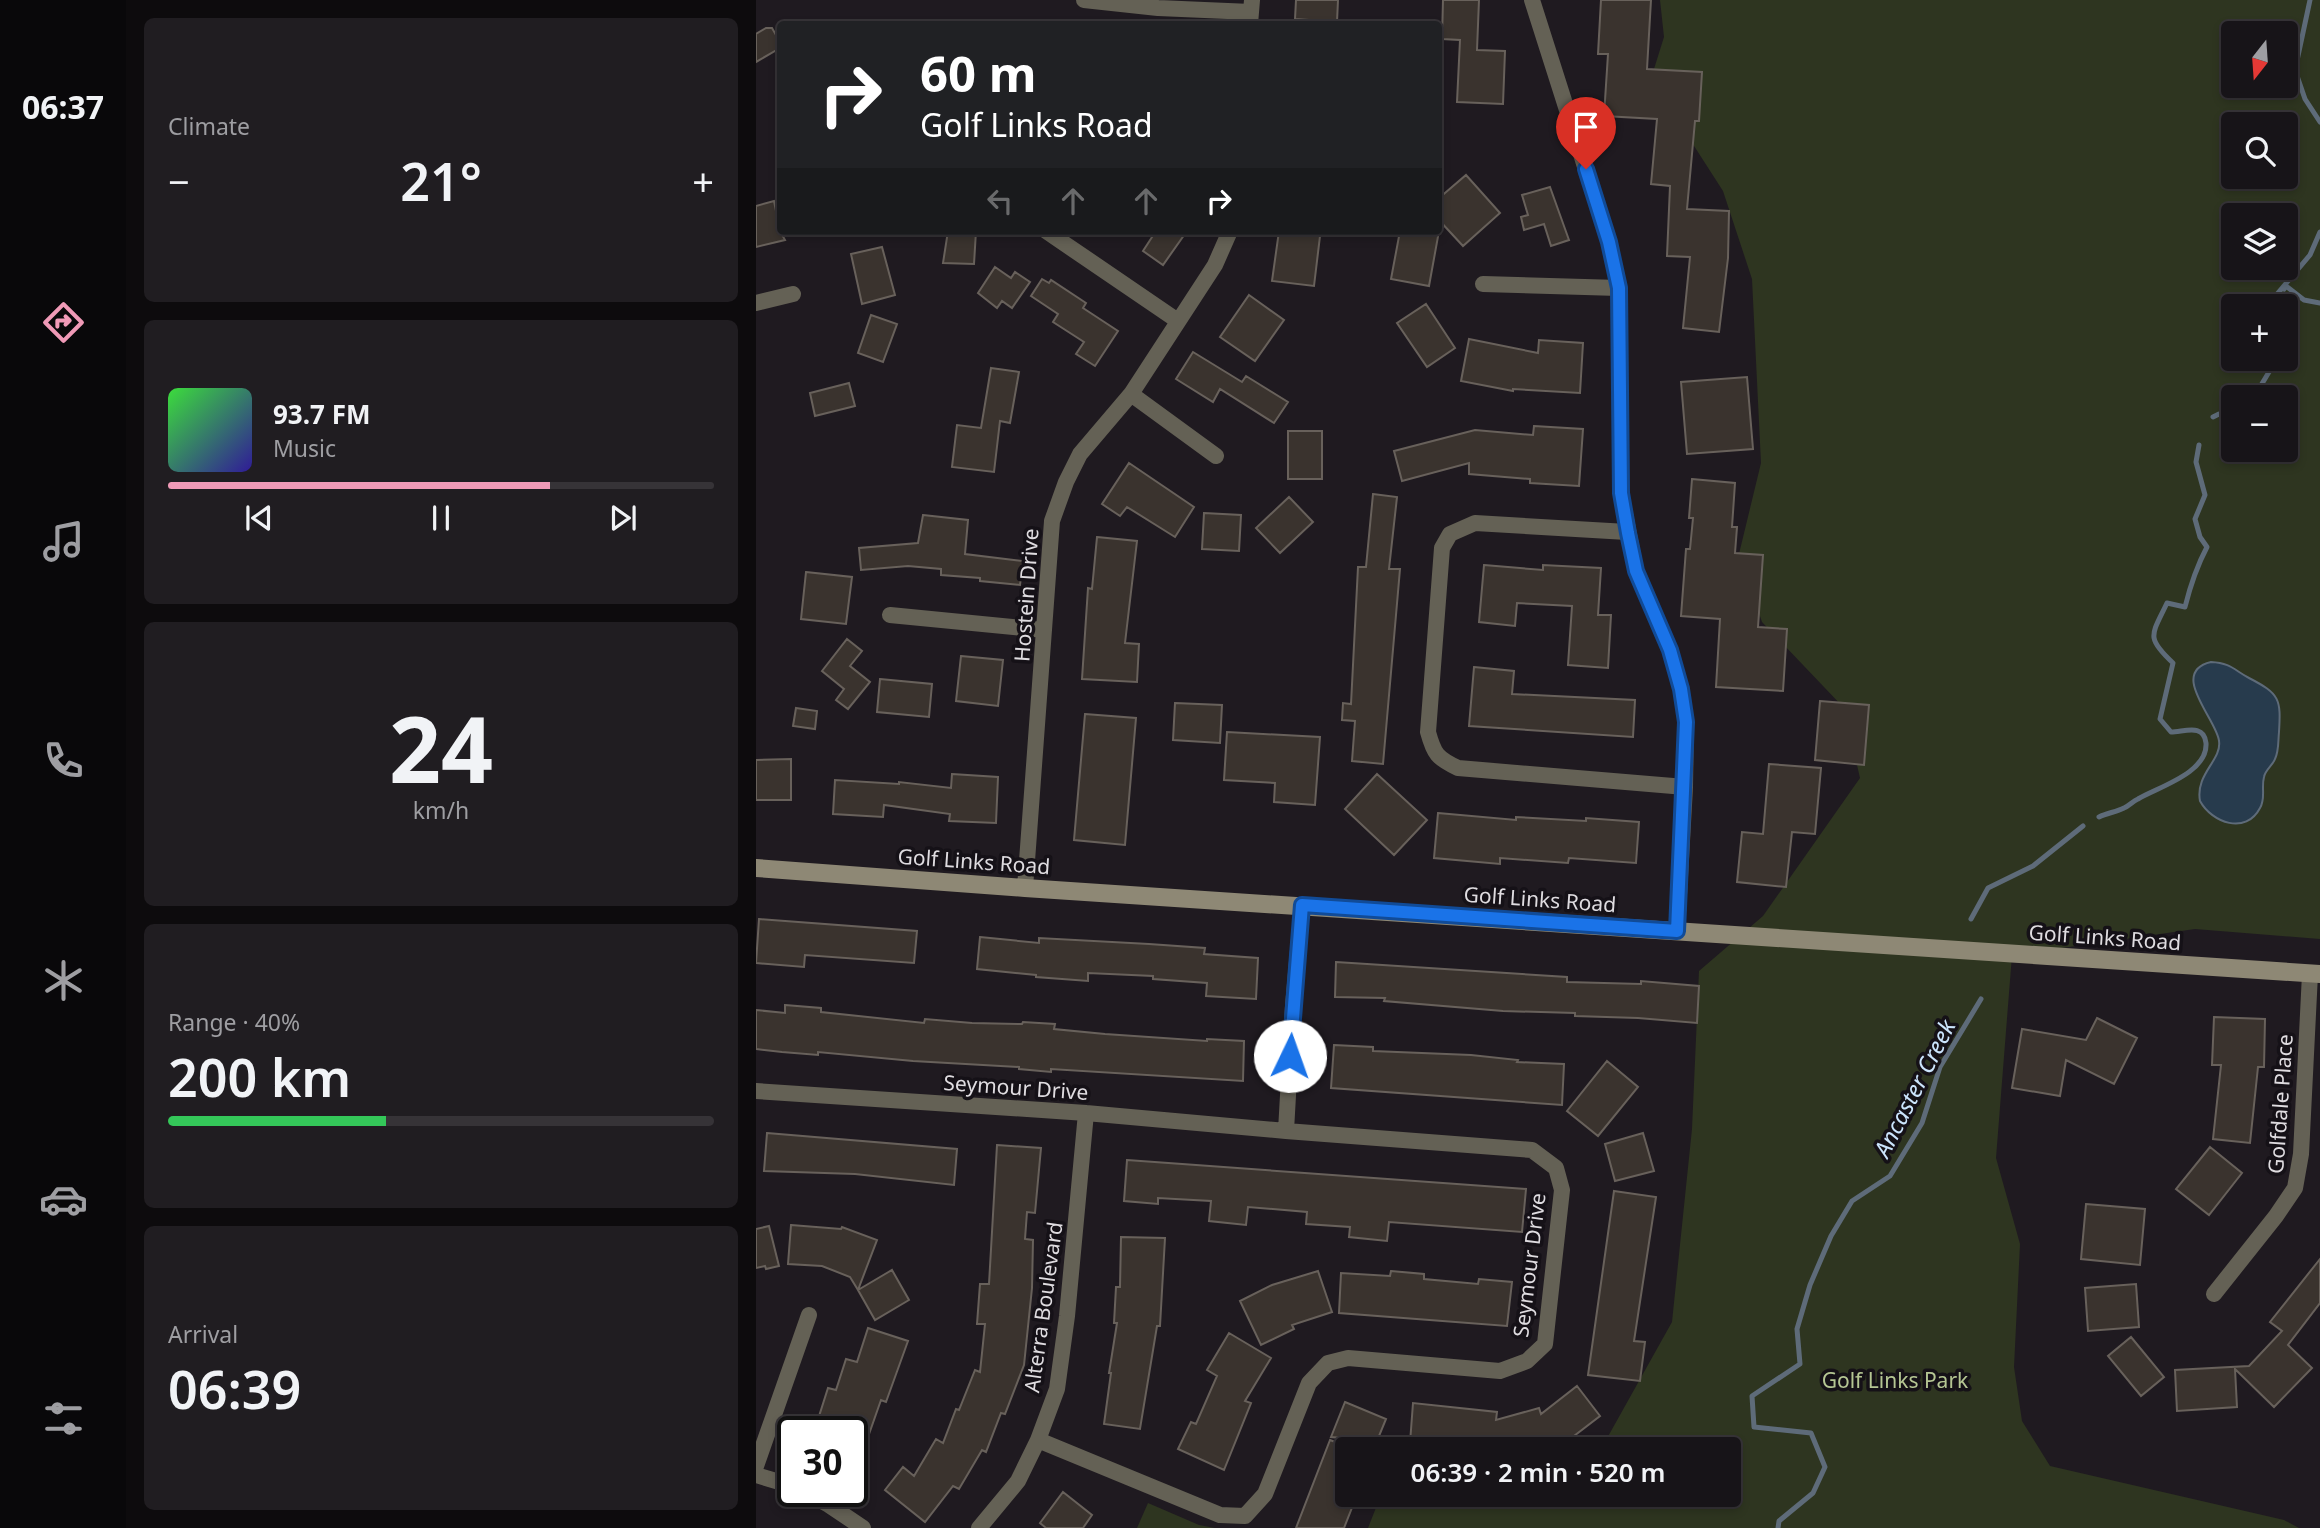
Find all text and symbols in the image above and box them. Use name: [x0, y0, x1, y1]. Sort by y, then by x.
north arrow: [2221, 21, 2298, 98]
map controls: [2221, 21, 2298, 462]
text: 60 m: [920, 40, 1037, 106]
icon: right: [805, 49, 896, 140]
text: 06:37: [22, 85, 104, 128]
pin: [1556, 97, 1616, 169]
text: Golf Links Road: [920, 103, 1153, 146]
icon: arrive: [1567, 108, 1605, 146]
text: Climate: [168, 110, 250, 142]
button: search: [2221, 112, 2298, 189]
text: 21°: [400, 145, 482, 216]
text: −: [168, 155, 190, 207]
text: +: [692, 155, 714, 207]
icon: left: [981, 182, 1019, 220]
icon: ahead: [1054, 182, 1092, 220]
icon: ahead: [1127, 182, 1165, 220]
icon: right: [1200, 182, 1238, 220]
button: layers: [2221, 203, 2298, 280]
button: +: [2221, 294, 2298, 371]
icon: directions: [39, 298, 88, 347]
button: −: [2221, 385, 2298, 462]
text: 93.7 FM: [273, 396, 370, 432]
text: Music: [273, 432, 336, 464]
icon: previous: [240, 499, 278, 537]
icon: pause: [422, 499, 460, 537]
icon: next: [604, 499, 642, 537]
icon: music: [39, 517, 88, 566]
street label: Hostein Drive: [1007, 527, 1045, 663]
text: 24: [389, 686, 493, 810]
icon: phone: [39, 736, 88, 785]
text: km/h: [413, 794, 469, 826]
street label: Golf Links Road: [897, 842, 1051, 880]
street label: Golf Links Road: [1463, 880, 1617, 918]
street label: Golf Links Road: [2028, 918, 2182, 956]
icon: climate: [39, 956, 88, 1005]
text: Range · 40%: [168, 1006, 300, 1038]
water label: Ancaster Creek: [1865, 1012, 1963, 1164]
position arrow: [1253, 1019, 1327, 1093]
street label: Golfdale Place: [2261, 1033, 2299, 1175]
text: 200 km: [168, 1041, 351, 1112]
street label: Seymour Drive: [943, 1068, 1089, 1106]
icon: car: [39, 1175, 88, 1224]
street label: Seymour Drive: [1506, 1191, 1552, 1339]
street label: Alterra Boulevard: [1017, 1220, 1069, 1394]
text: Arrival: [168, 1318, 238, 1350]
text: 06:39: [168, 1353, 301, 1424]
park label: Golf Links Park: [1822, 1366, 1969, 1394]
icon: filters: [39, 1394, 88, 1443]
speed limit sign: 30: [777, 1416, 868, 1507]
text: 06:39 · 2 min · 520 m: [1411, 1454, 1665, 1490]

